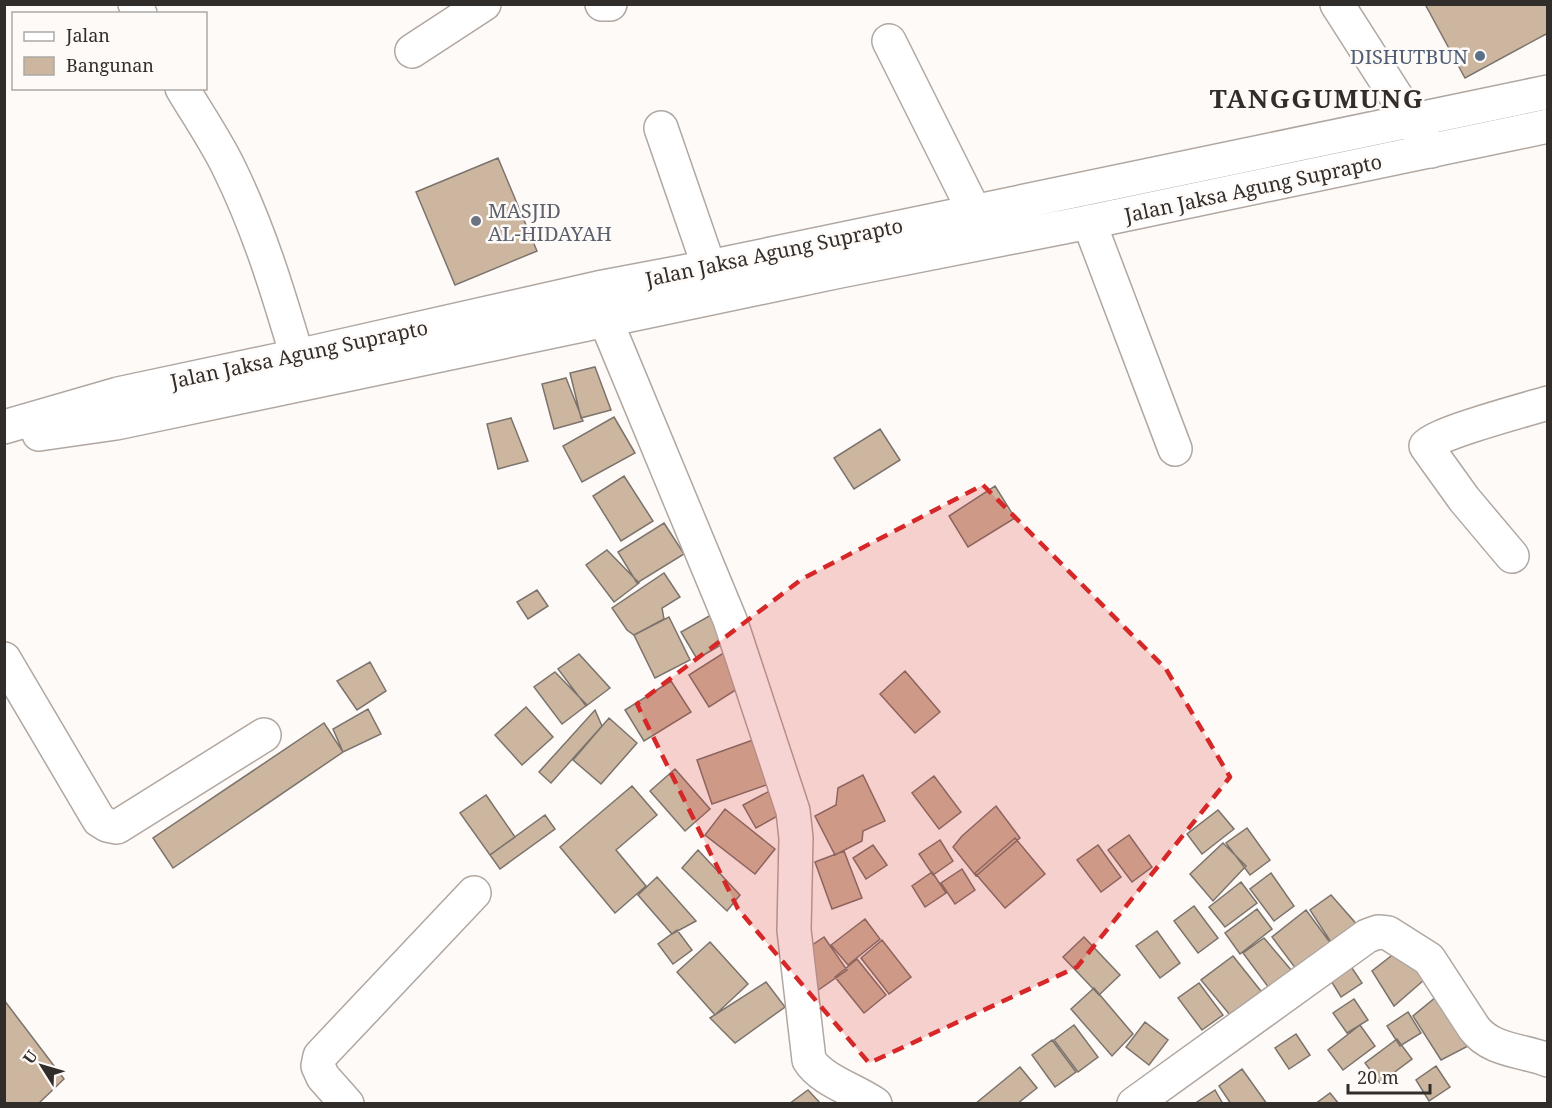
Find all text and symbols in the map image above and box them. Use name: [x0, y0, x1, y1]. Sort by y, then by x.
legend: [12, 12, 207, 90]
text: Jalan: [65, 23, 110, 47]
place label: DISHUTBUN: [1350, 43, 1468, 70]
marker: DISHUTBUN: [1473, 49, 1487, 63]
text: Bangunan: [66, 53, 154, 77]
district label: TANGGUMUNG: [1210, 80, 1424, 116]
street label: Jalan Jaksa Agung Suprapto: [1121, 148, 1384, 229]
place label: MASJID AL-HIDAYAH: [488, 197, 612, 247]
street label: Jalan Jaksa Agung Suprapto: [642, 212, 905, 293]
marker: MASJID AL-HIDAYAH: [469, 214, 483, 228]
street label: Jalan Jaksa Agung Suprapto: [167, 314, 430, 395]
north arrow: [12, 1036, 72, 1096]
text: U: [18, 1046, 42, 1068]
scale bar: [1348, 1057, 1430, 1095]
text: 20 m: [1357, 1065, 1399, 1089]

